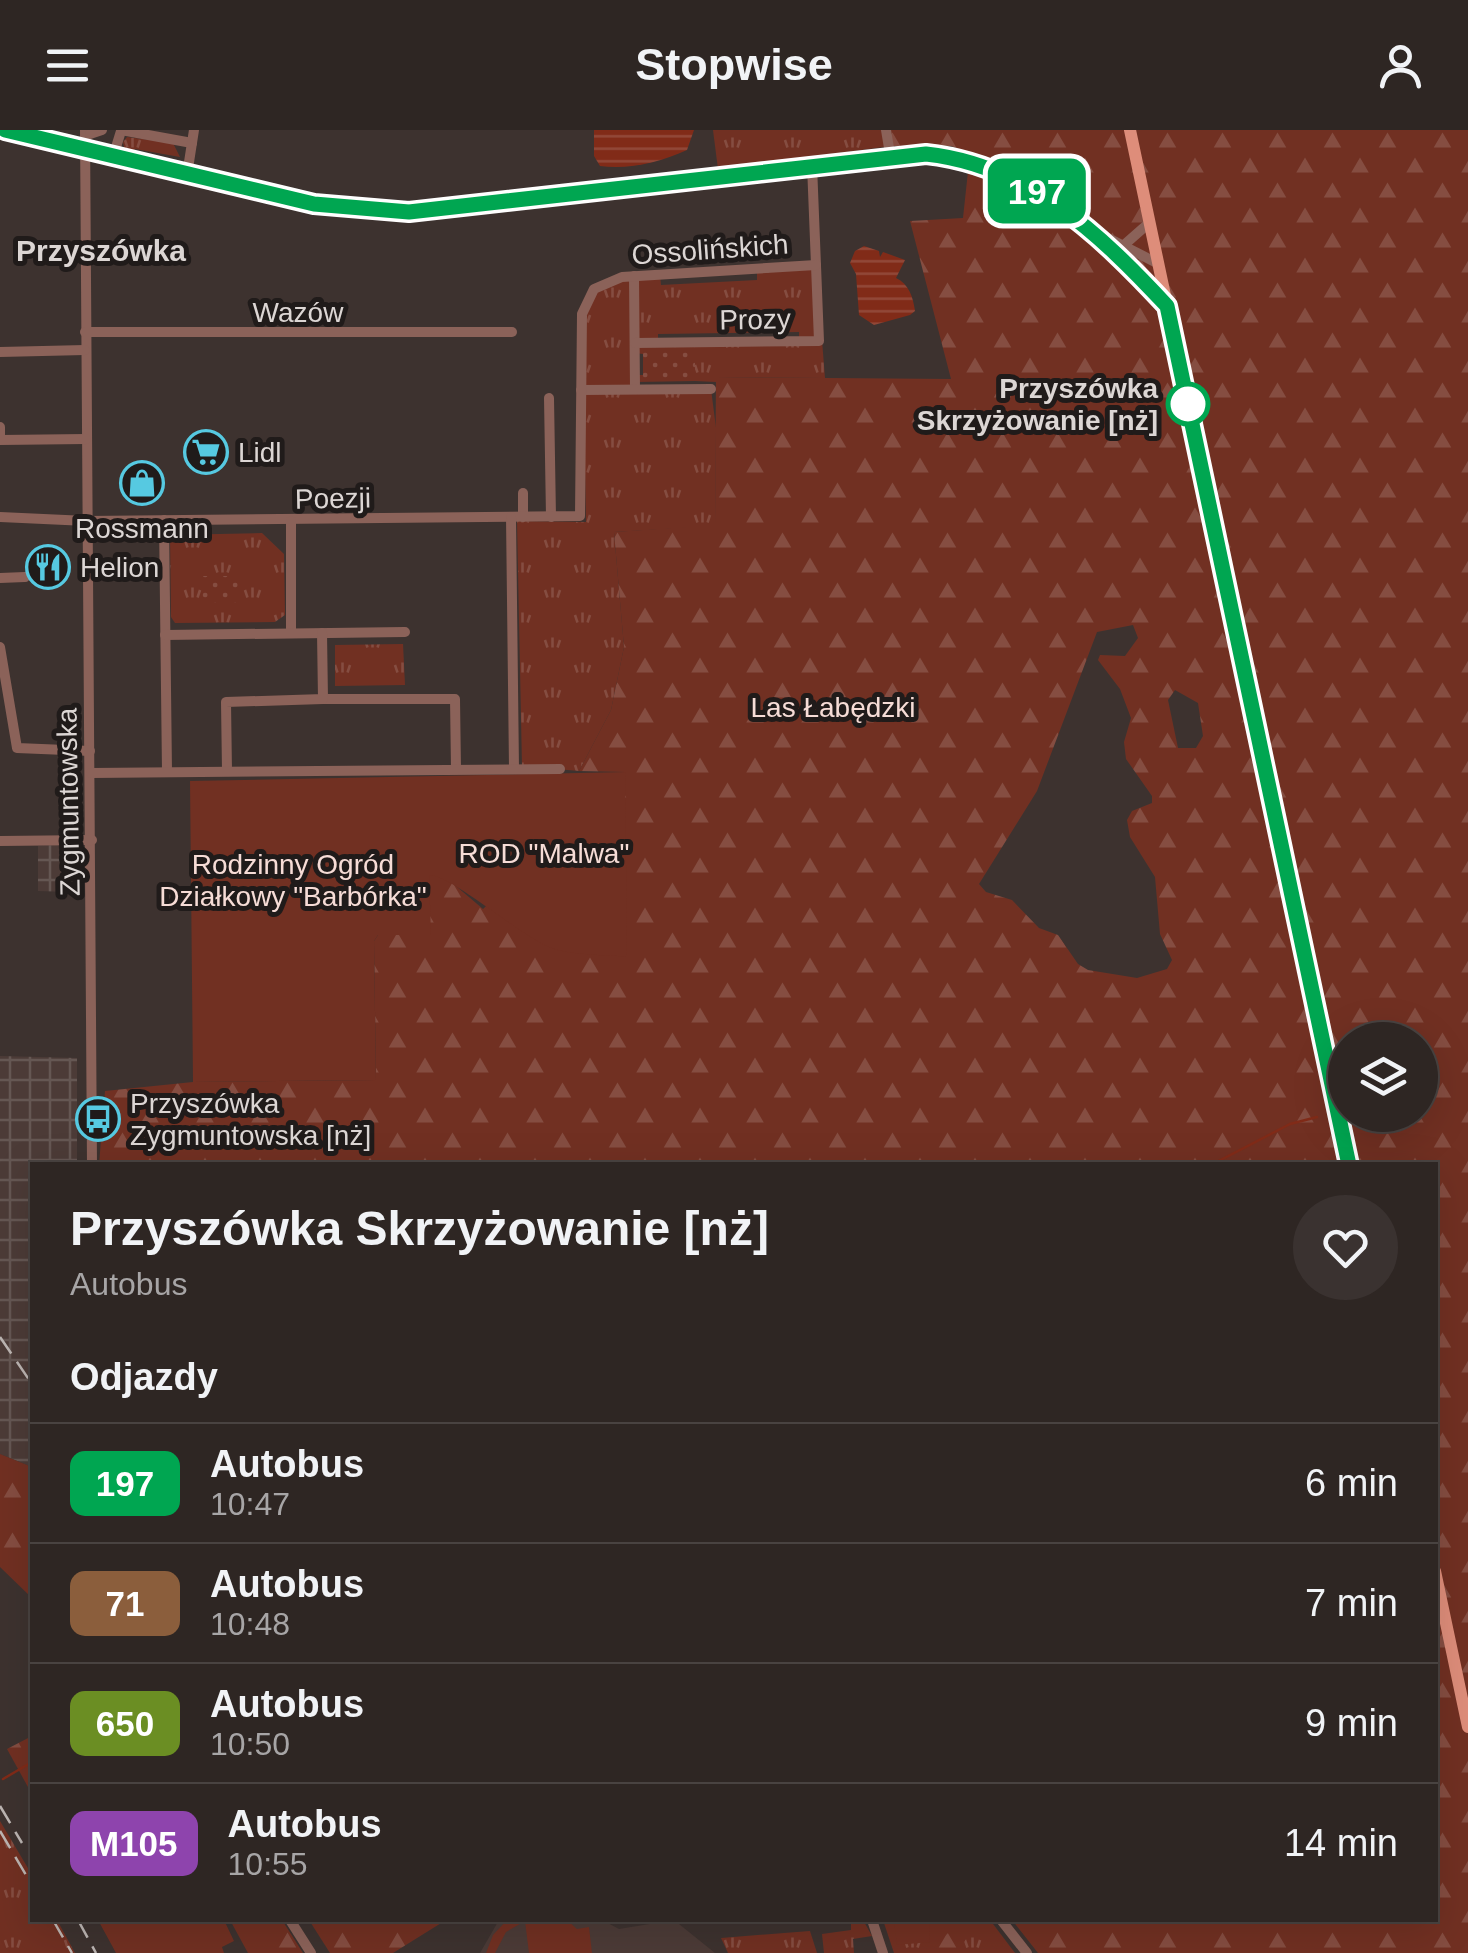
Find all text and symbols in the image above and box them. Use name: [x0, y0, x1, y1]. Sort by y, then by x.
icon: menu: [40, 38, 95, 93]
icon: person: [1373, 38, 1428, 93]
text: Stopwise: [635, 39, 833, 90]
line badge: 197: [980, 158, 1094, 224]
text: 197: [1008, 172, 1066, 211]
street label: Ossolińskich: [631, 229, 790, 270]
district label: Przyszówka: [16, 234, 186, 267]
street label: Wazów: [253, 297, 344, 328]
street label: Prozy: [719, 303, 791, 336]
place label: Przyszówka Skrzyżowanie [nż]: [917, 373, 1158, 436]
marker: Przyszówka Skrzyżowanie [nż]: [1167, 383, 1209, 425]
supermarket icon: Lidl: [183, 429, 229, 475]
place label: Lidl: [238, 437, 282, 468]
shop icon: Rossmann: [119, 460, 165, 506]
street label: Poezji: [295, 482, 371, 515]
place label: Rossmann: [75, 513, 209, 544]
restaurant icon: Helion: [25, 544, 71, 590]
place label: Helion: [80, 552, 159, 583]
park label: Las Łabędzki: [750, 692, 916, 723]
street label: Zygmuntowska: [51, 707, 86, 896]
park label: ROD "Malwa": [459, 838, 629, 869]
park label: Rodzinny Ogród Działkowy "Barbórka": [159, 849, 427, 912]
map controls: [1328, 1022, 1438, 1132]
button: layers: [1328, 1022, 1438, 1132]
place label: Przyszówka Zygmuntowska [nż]: [130, 1088, 371, 1151]
bus stop icon: Przyszówka Zygmuntowska [nż]: [75, 1096, 121, 1142]
button: heart: [1293, 1195, 1398, 1300]
text: Przyszówka Skrzyżowanie [nż]: [70, 1202, 769, 1255]
text: Autobus: [70, 1266, 187, 1302]
text: Odjazdy: [70, 1356, 218, 1398]
text: Autobus: [210, 1443, 364, 1485]
text: 6 min: [1305, 1462, 1398, 1504]
text: 197: [96, 1464, 154, 1503]
text: 10:47: [210, 1486, 290, 1522]
text: Autobus: [210, 1563, 364, 1605]
text: 7 min: [1305, 1582, 1398, 1624]
text: 71: [106, 1584, 144, 1623]
text: 10:48: [210, 1606, 290, 1642]
text: Autobus: [210, 1683, 364, 1725]
text: 9 min: [1305, 1702, 1398, 1744]
text: 650: [96, 1704, 154, 1743]
text: 10:50: [210, 1726, 290, 1762]
text: Autobus: [228, 1803, 382, 1845]
text: 14 min: [1284, 1822, 1398, 1864]
text: M105: [90, 1824, 178, 1863]
text: 10:55: [228, 1846, 308, 1882]

